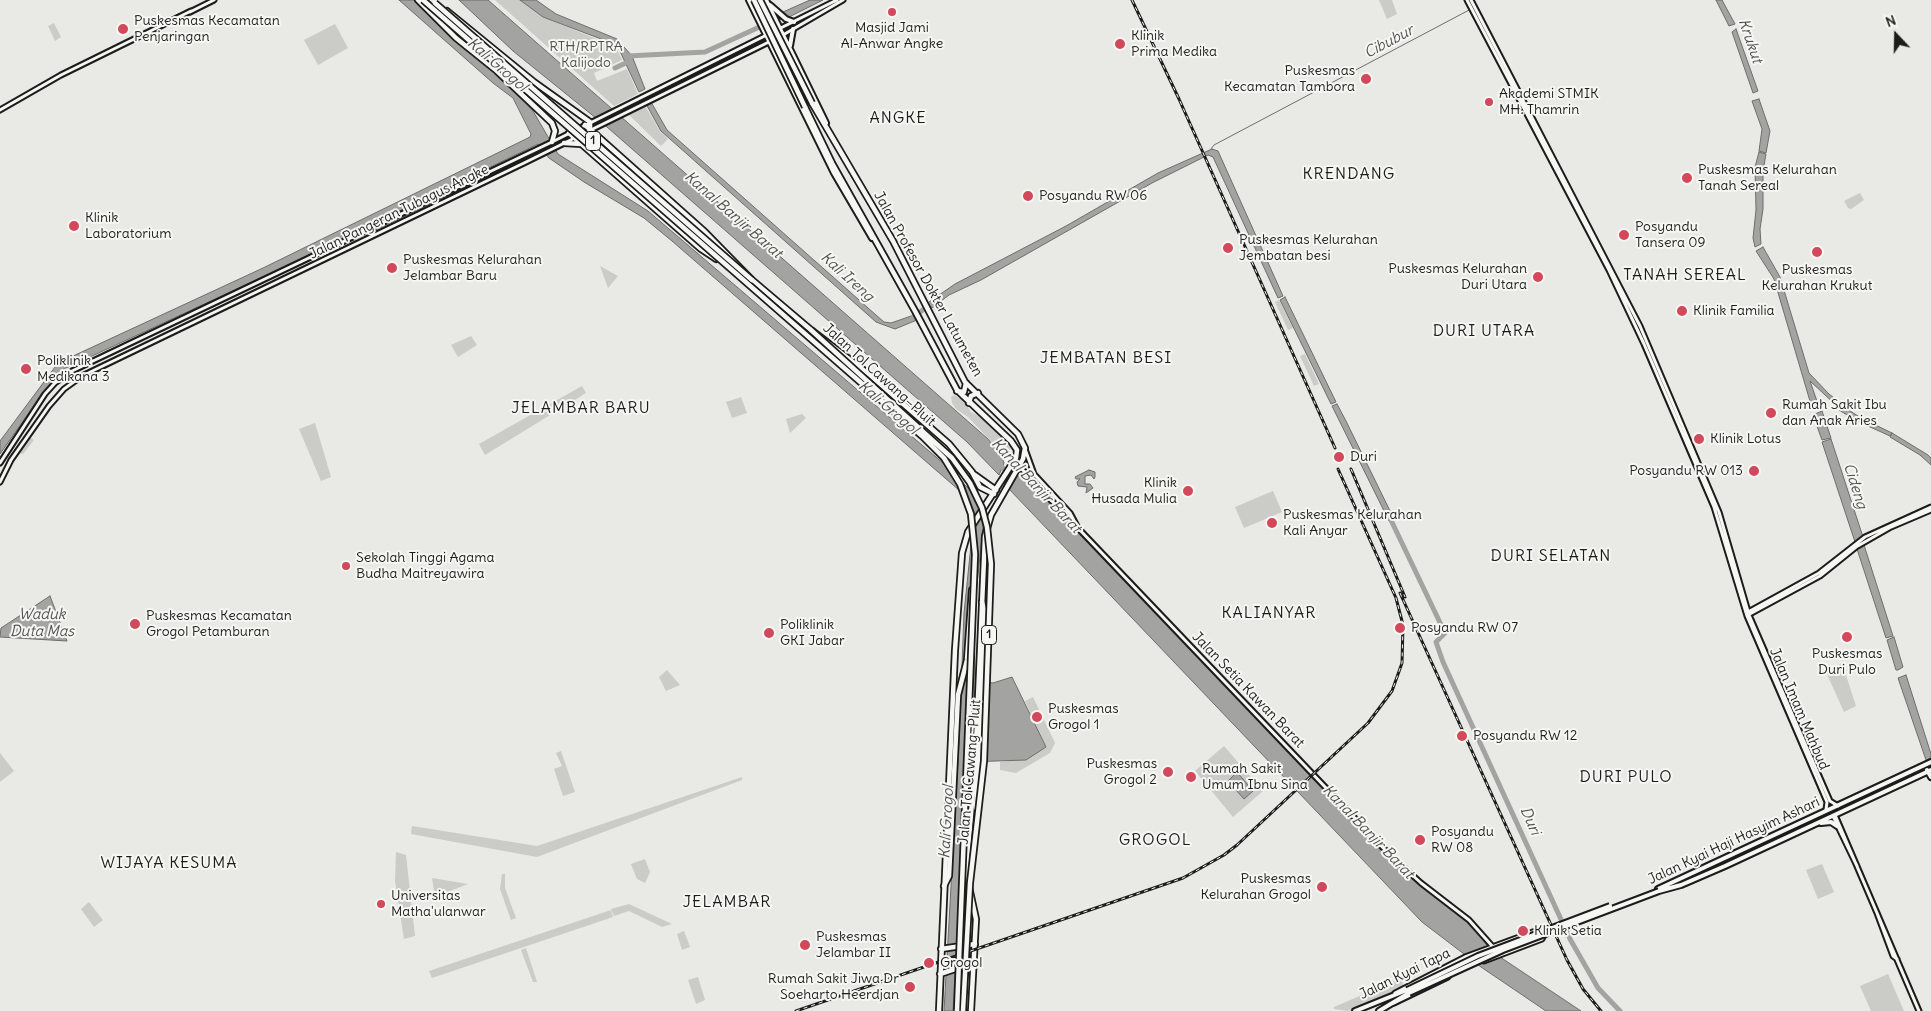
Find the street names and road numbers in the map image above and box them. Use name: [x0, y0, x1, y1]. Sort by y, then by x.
road number: 1: [586, 132, 600, 150]
street label: Jalan Pangeran Tubagus Angke: [307, 161, 491, 263]
street label: Jalan Profesor Dokter Latumeten: [870, 189, 986, 379]
street label: Jalan Tol Cawang–Pluit: [819, 320, 939, 430]
road number: 1: [982, 626, 996, 644]
street label: Jalan Setia Kawan Barat: [1188, 629, 1308, 751]
street label: Jalan Imam Mahbud: [1766, 645, 1832, 773]
street label: Jalan Tol Cawang–Pluit: [955, 699, 985, 845]
street label: Jalan Kyai Haji Hasyim Ashari: [1645, 794, 1823, 888]
street label: Jalan Kyai Tapa: [1357, 945, 1453, 1003]

